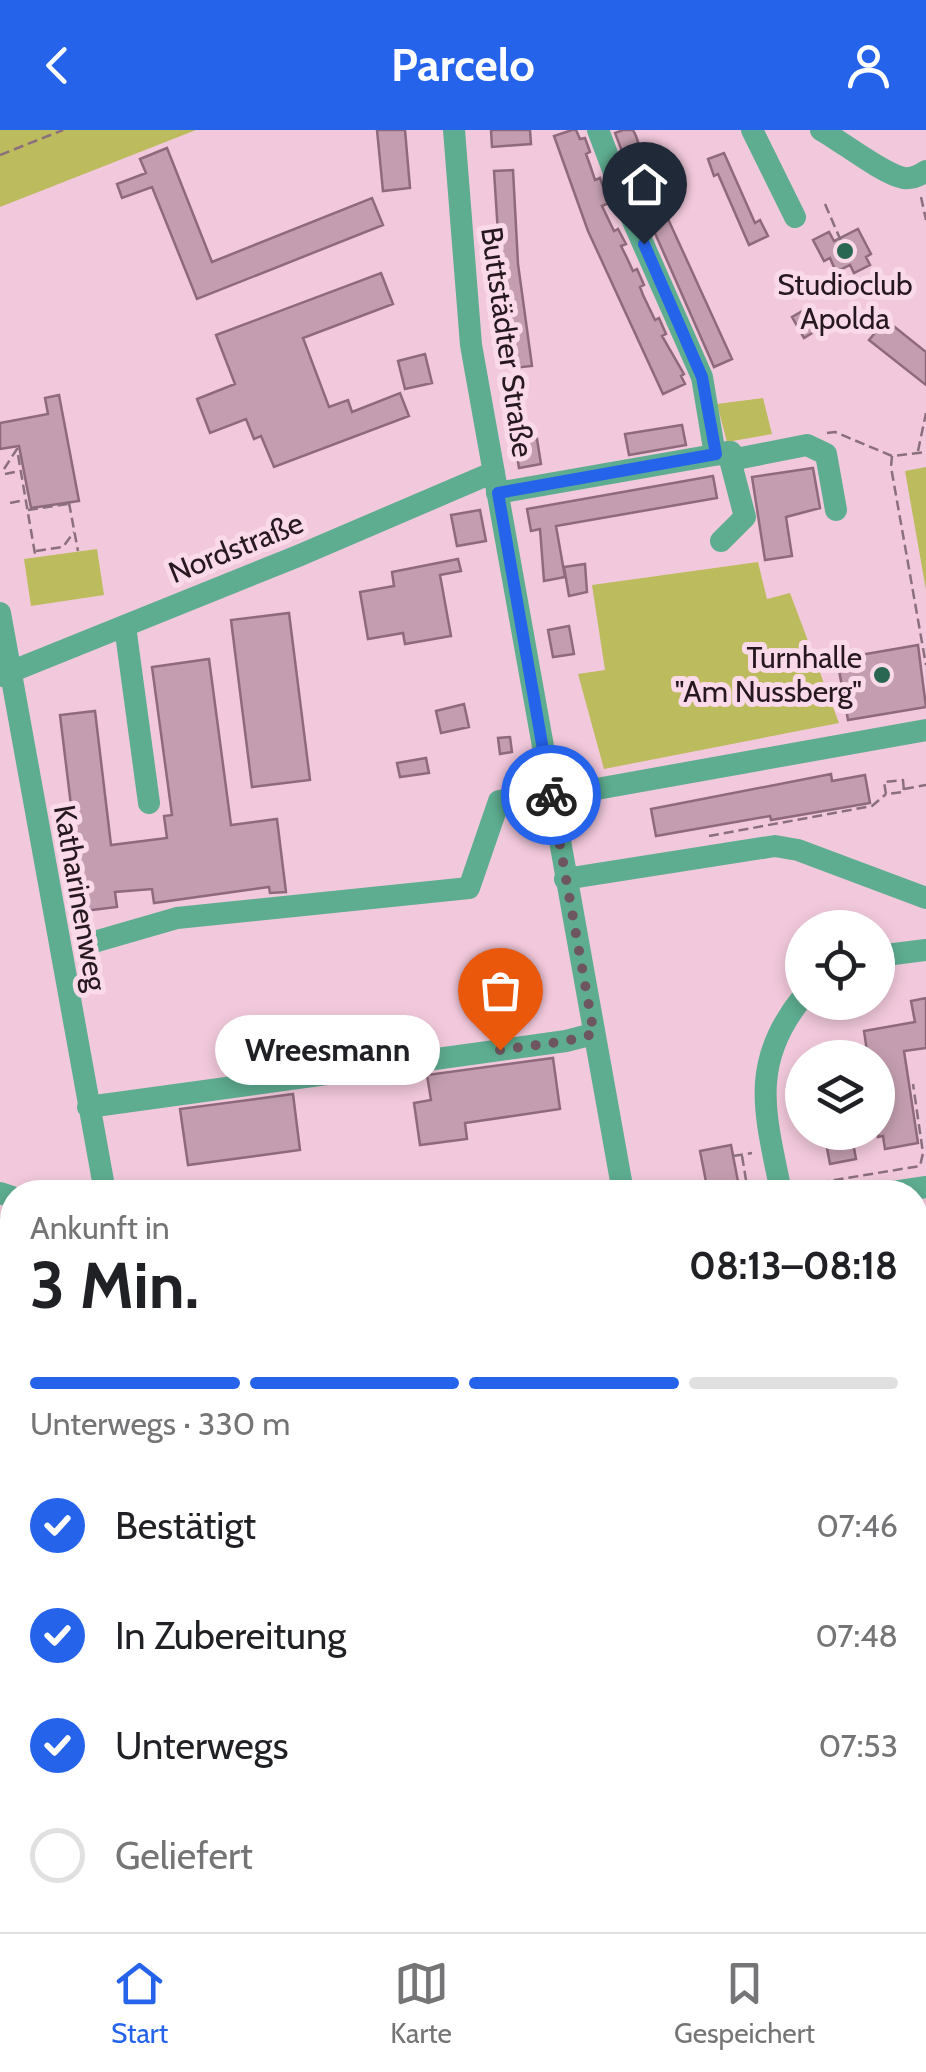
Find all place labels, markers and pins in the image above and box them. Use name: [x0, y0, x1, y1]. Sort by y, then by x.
pin: [602, 142, 687, 245]
marker: Studioclub Apolda: [834, 240, 856, 262]
place label: Studioclub Apolda: [777, 266, 913, 337]
place label: Turnhalle "Am Nussberg": [675, 639, 862, 710]
marker: Turnhalle "Am Nussberg": [871, 664, 893, 686]
pin: [458, 948, 543, 1051]
callout: Wreesmann: [215, 1015, 440, 1085]

